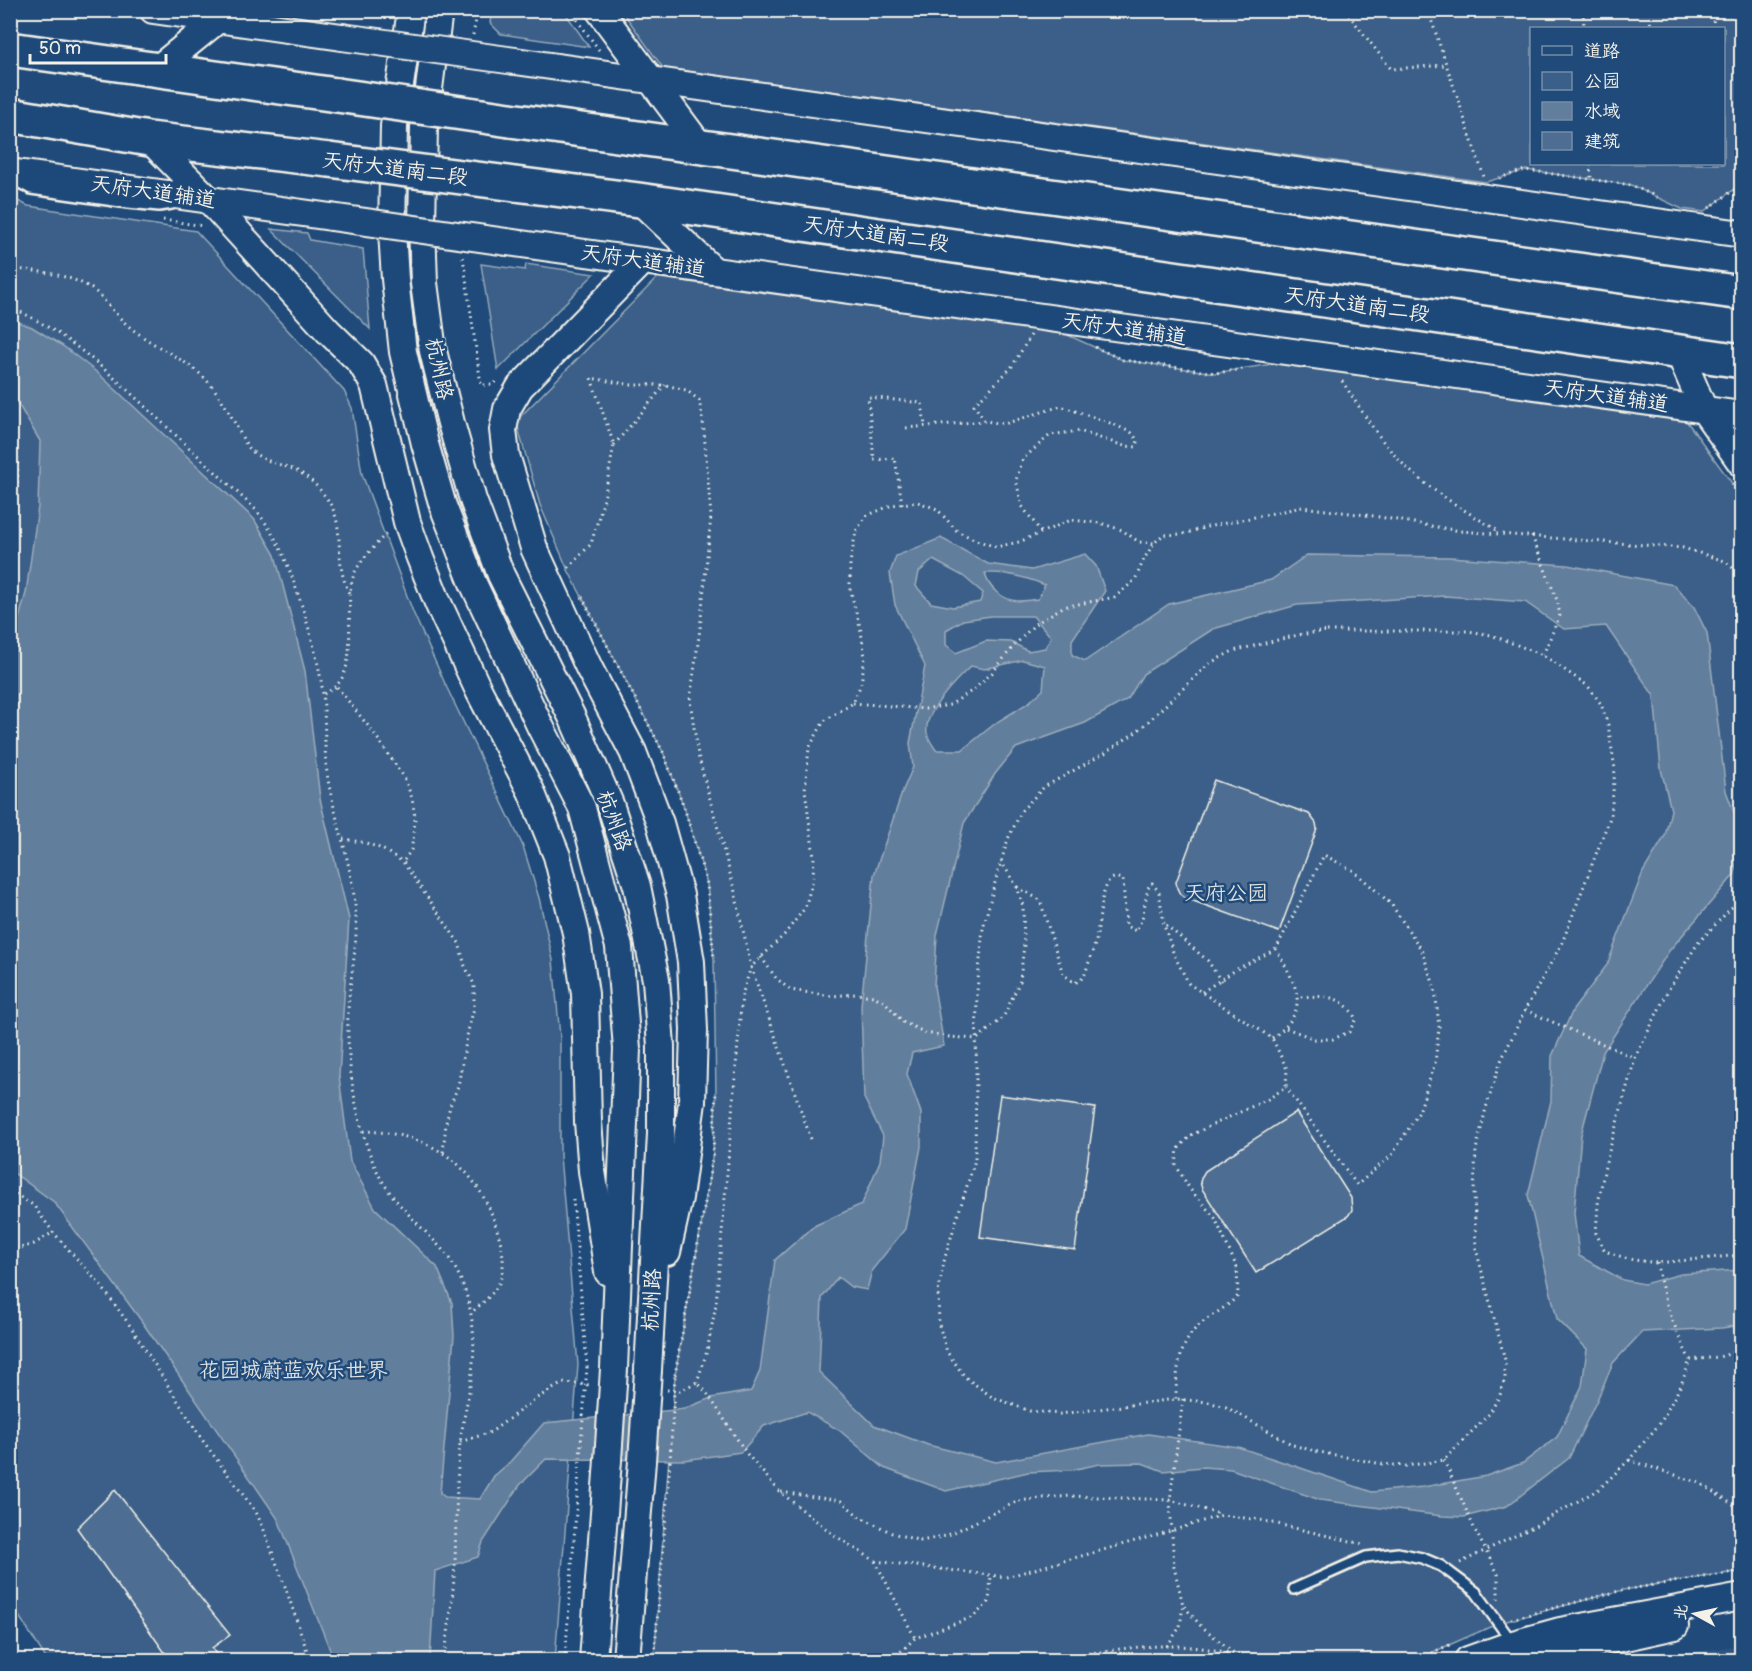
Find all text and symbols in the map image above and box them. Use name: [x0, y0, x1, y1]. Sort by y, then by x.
scale bar: [30, 27, 166, 65]
legend: [1530, 27, 1725, 165]
text: 50 m: [39, 37, 81, 60]
text: 道路: [1584, 40, 1620, 63]
text: 公园: [1584, 70, 1620, 93]
text: 水域: [1584, 100, 1620, 123]
text: 建筑: [1584, 130, 1620, 153]
street label: 天府大道南二段: [320, 147, 470, 191]
street label: 天府大道辅道: [89, 170, 217, 214]
street label: 天府大道南二段: [801, 210, 951, 258]
street label: 天府大道辅道: [579, 239, 707, 283]
street label: 天府大道南二段: [1282, 281, 1432, 329]
street label: 天府大道辅道: [1060, 307, 1188, 351]
street label: 杭州路: [419, 335, 459, 403]
street label: 天府大道辅道: [1542, 374, 1670, 418]
street label: 杭州路: [591, 787, 637, 855]
park label: 天府公园: [1184, 880, 1268, 907]
street label: 杭州路: [637, 1268, 667, 1332]
park label: 花园城蔚蓝欢乐世界: [199, 1357, 388, 1384]
north arrow: [1665, 1584, 1725, 1644]
text: 北: [1670, 1603, 1692, 1621]

